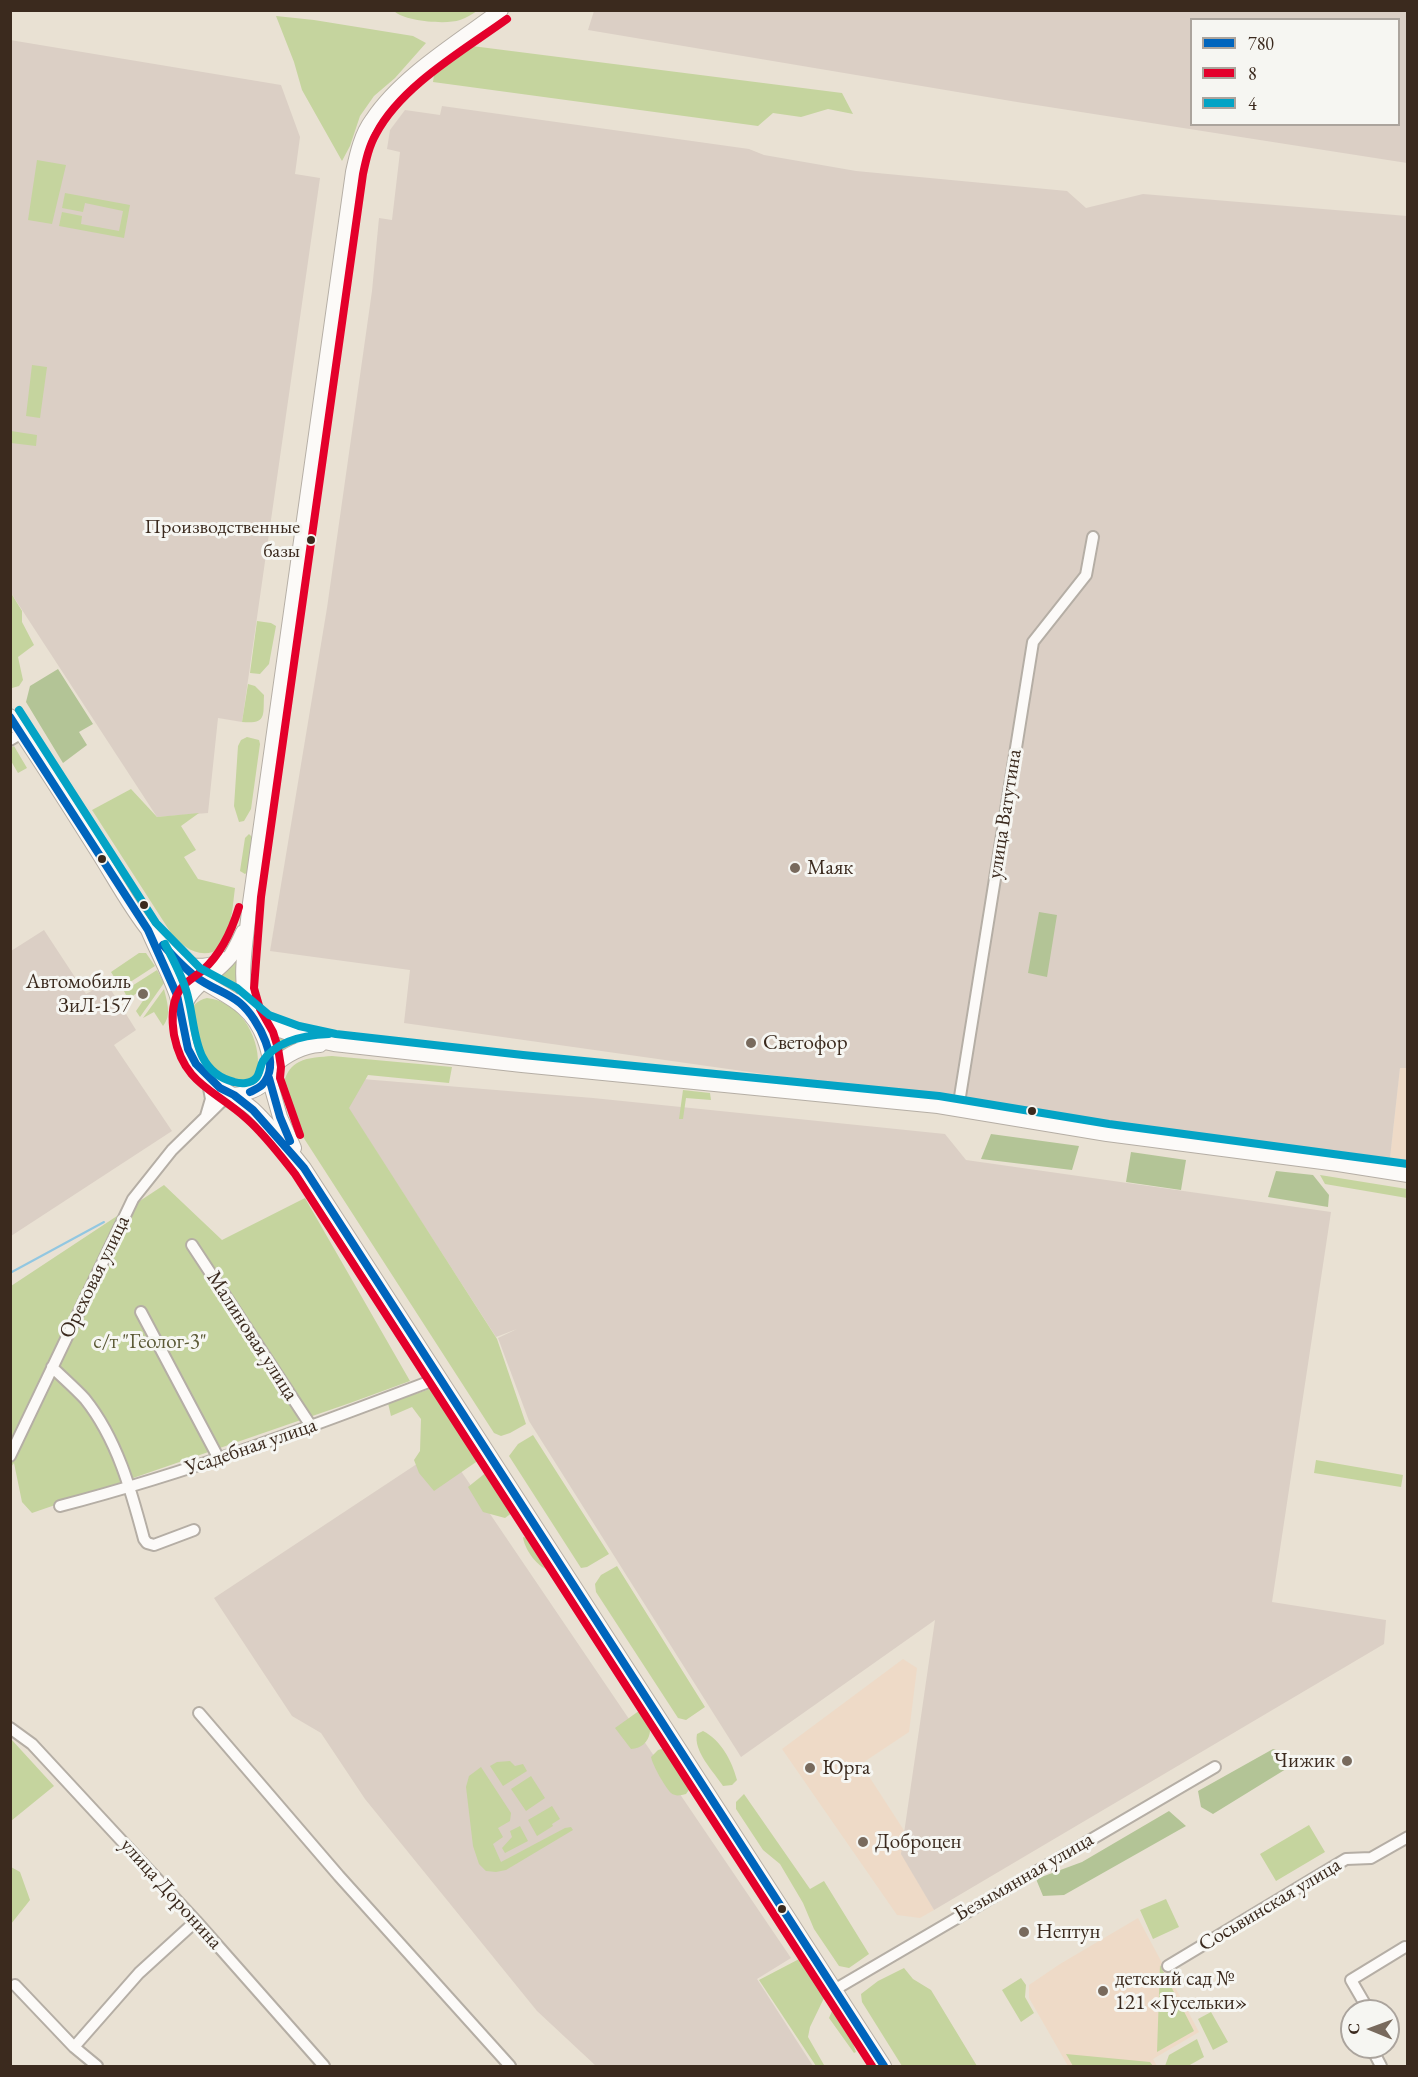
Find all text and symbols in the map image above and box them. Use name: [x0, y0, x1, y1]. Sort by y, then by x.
legend: [1190, 18, 1400, 126]
text: 780: [1248, 32, 1274, 55]
text: 8: [1248, 62, 1257, 85]
text: 4: [1248, 92, 1257, 115]
place label: Производственные базы: [145, 516, 300, 563]
marker: Производственные базы: [305, 534, 317, 546]
street label: улица Ватутина: [982, 747, 1028, 881]
unlabelled marker: [96, 853, 108, 865]
place label: Маяк: [807, 855, 853, 881]
marker: Маяк: [788, 861, 802, 875]
unlabelled marker: [138, 899, 150, 911]
place label: Автомобиль ЗиЛ-157: [26, 969, 131, 1019]
marker: Автомобиль ЗиЛ-157: [136, 987, 150, 1001]
place label: Светофор: [763, 1030, 848, 1056]
marker: Светофор: [744, 1036, 758, 1050]
unlabelled marker: [1026, 1105, 1038, 1117]
street label: Ореховая улица: [54, 1211, 136, 1343]
street label: Малиновая улица: [201, 1267, 303, 1405]
park label: с/т "Геолог-3": [93, 1329, 207, 1355]
street label: Усадебная улица: [182, 1413, 320, 1481]
place label: Чижик: [1274, 1748, 1335, 1774]
marker: Чижик: [1340, 1754, 1354, 1768]
place label: Юрга: [822, 1755, 870, 1781]
marker: Юрга: [803, 1761, 817, 1775]
street label: Безымянная улица: [950, 1827, 1098, 1927]
place label: Доброцен: [875, 1829, 961, 1855]
street label: улица Доронина: [114, 1833, 228, 1955]
marker: Доброцен: [856, 1835, 870, 1849]
street label: Сосьвинская улица: [1194, 1853, 1346, 1957]
unlabelled marker: [776, 1903, 788, 1915]
place label: Нептун: [1036, 1919, 1101, 1945]
marker: Нептун: [1017, 1925, 1031, 1939]
place label: детский сад № 121 «Гусельки»: [1115, 1966, 1247, 2016]
marker: детский сад № 121 «Гусельки»: [1096, 1984, 1110, 1998]
north arrow: [1340, 1999, 1400, 2059]
text: С: [1343, 2023, 1364, 2035]

